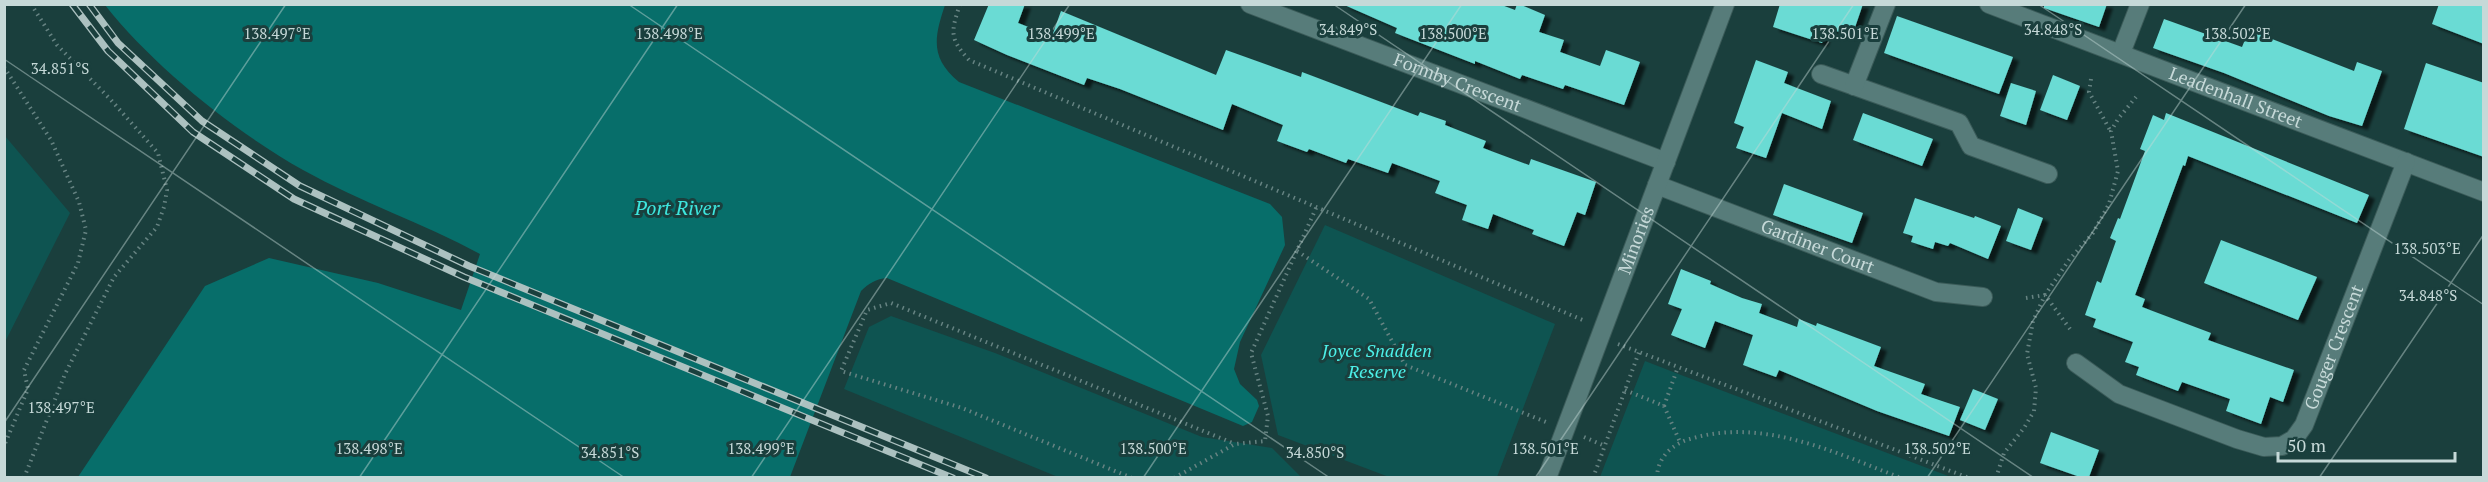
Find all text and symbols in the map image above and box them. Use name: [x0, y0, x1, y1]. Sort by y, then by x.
text: 34.849°S: [1319, 19, 1377, 39]
text: 34.848°S: [2024, 19, 2082, 39]
text: 138.497°E: [243, 23, 311, 43]
text: 138.498°E: [635, 23, 703, 43]
text: 138.499°E: [1027, 23, 1095, 43]
text: 138.500°E: [1419, 23, 1487, 43]
text: 138.501°E: [1811, 23, 1879, 43]
text: 138.502°E: [2203, 23, 2271, 43]
street label: Formby Crescent: [1390, 47, 1526, 117]
text: 34.851°S: [31, 58, 89, 78]
street label: Leadenhall Street: [2166, 61, 2307, 133]
water label: Port River: [634, 194, 721, 221]
street label: Minories: [1612, 202, 1659, 277]
street label: Gardiner Court: [1758, 213, 1879, 278]
text: 138.503°E: [2393, 238, 2461, 258]
street label: Gouger Crescent: [2298, 280, 2368, 413]
text: 34.848°S: [2399, 285, 2457, 305]
park label: Joyce Snadden Reserve: [1321, 338, 1432, 383]
text: 138.497°E: [27, 397, 95, 417]
scale bar: [2278, 425, 2455, 463]
text: 50 m: [2287, 433, 2327, 457]
text: 138.498°E: [335, 438, 403, 458]
text: 138.499°E: [727, 438, 795, 458]
text: 138.500°E: [1119, 438, 1187, 458]
text: 138.501°E: [1511, 438, 1579, 458]
text: 138.502°E: [1903, 438, 1971, 458]
text: 34.851°S: [581, 442, 639, 462]
text: 34.850°S: [1286, 442, 1344, 462]

